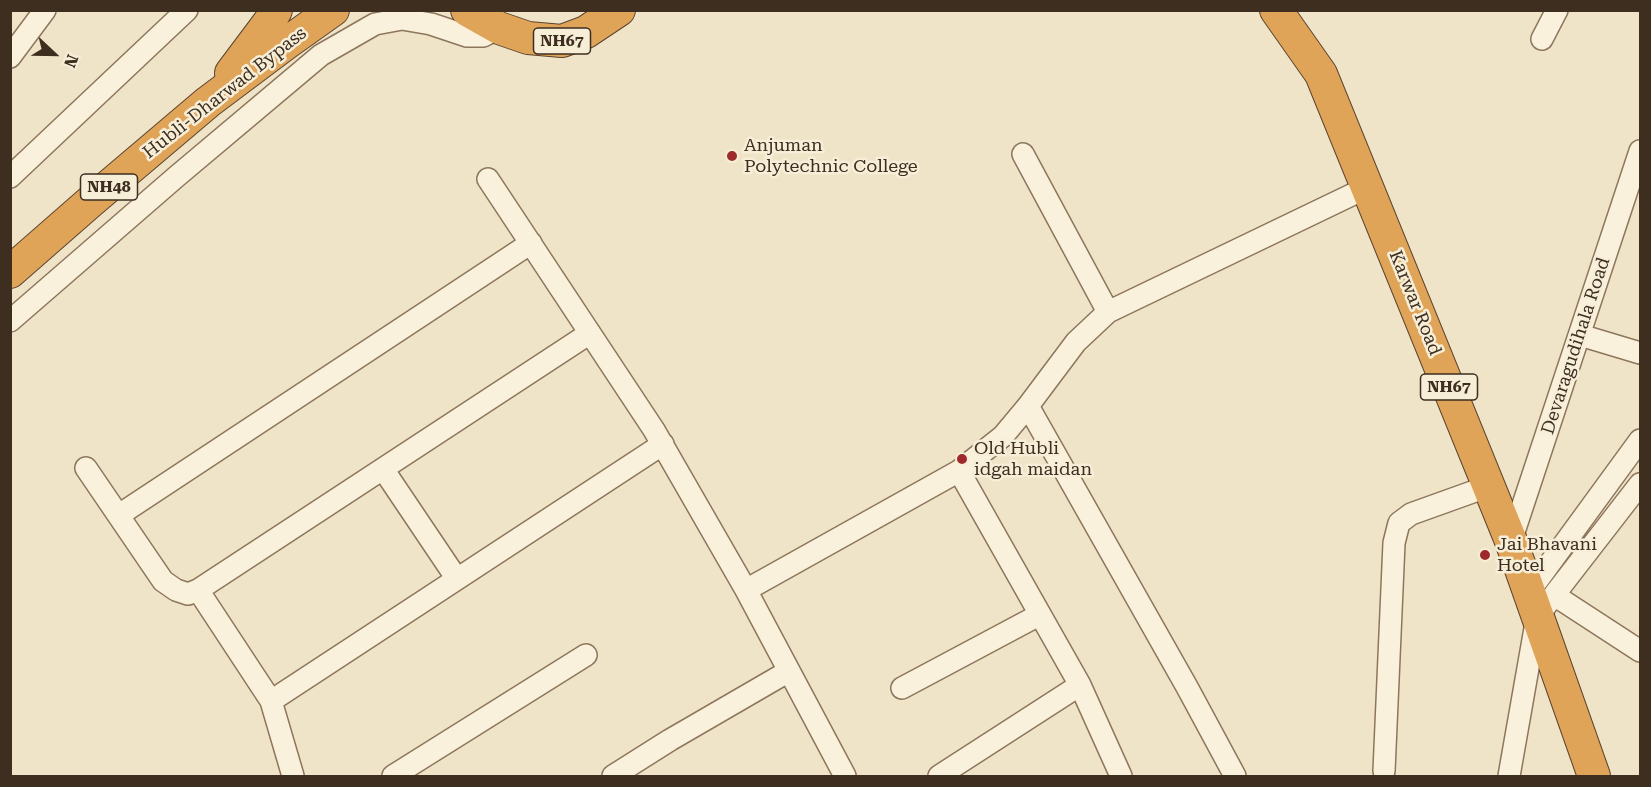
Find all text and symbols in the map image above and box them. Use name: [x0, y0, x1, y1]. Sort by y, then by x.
street label: Hubli-Dharwad Bypass: [139, 22, 311, 164]
north arrow: [24, 24, 84, 84]
road number: NH67: [534, 28, 590, 54]
text: N: [60, 52, 82, 70]
place label: Anjuman Polytechnic College: [744, 135, 918, 178]
marker: Anjuman Polytechnic College: [725, 149, 739, 163]
road number: NH48: [80, 174, 138, 200]
street label: Karwar Road: [1384, 248, 1446, 358]
street label: Devaragudihala Road: [1537, 255, 1615, 437]
road number: NH67: [1420, 374, 1478, 400]
place label: Old Hubli idgah maidan: [974, 438, 1092, 480]
marker: Old Hubli idgah maidan: [955, 452, 969, 466]
place label: Jai Bhavani Hotel: [1497, 534, 1597, 576]
marker: Jai Bhavani Hotel: [1478, 548, 1492, 562]

